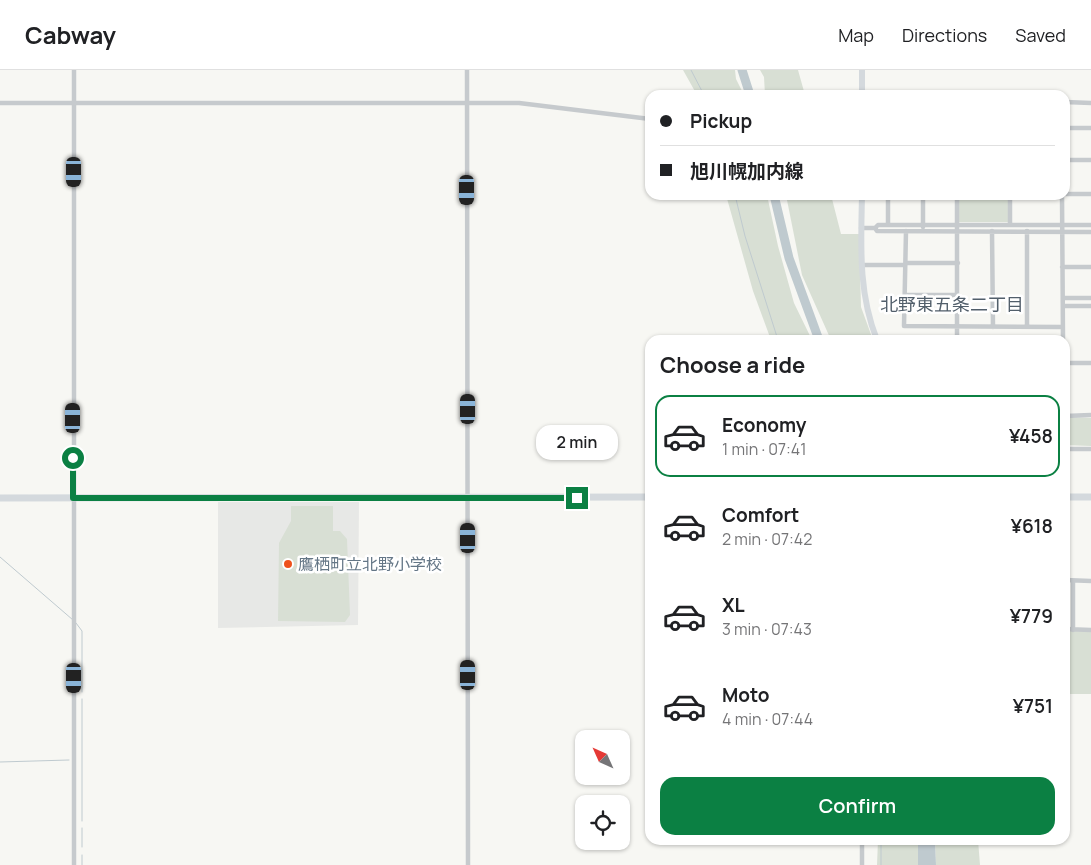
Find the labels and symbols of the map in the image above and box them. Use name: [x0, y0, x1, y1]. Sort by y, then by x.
car: [66, 157, 81, 187]
car: [459, 175, 474, 205]
district label: 北野東五条二丁目: [880, 292, 1024, 316]
car: [460, 394, 475, 424]
car: [65, 403, 80, 433]
callout: 2 min: [536, 426, 618, 460]
route start: [62, 447, 84, 469]
route end: [566, 487, 588, 509]
car: [460, 523, 475, 553]
place label: 鷹栖町立北野小学校: [298, 553, 442, 575]
marker: 鷹栖町立北野小学校: [282, 558, 294, 570]
car: [460, 660, 475, 690]
car: [66, 663, 81, 693]
north arrow: [575, 730, 630, 785]

